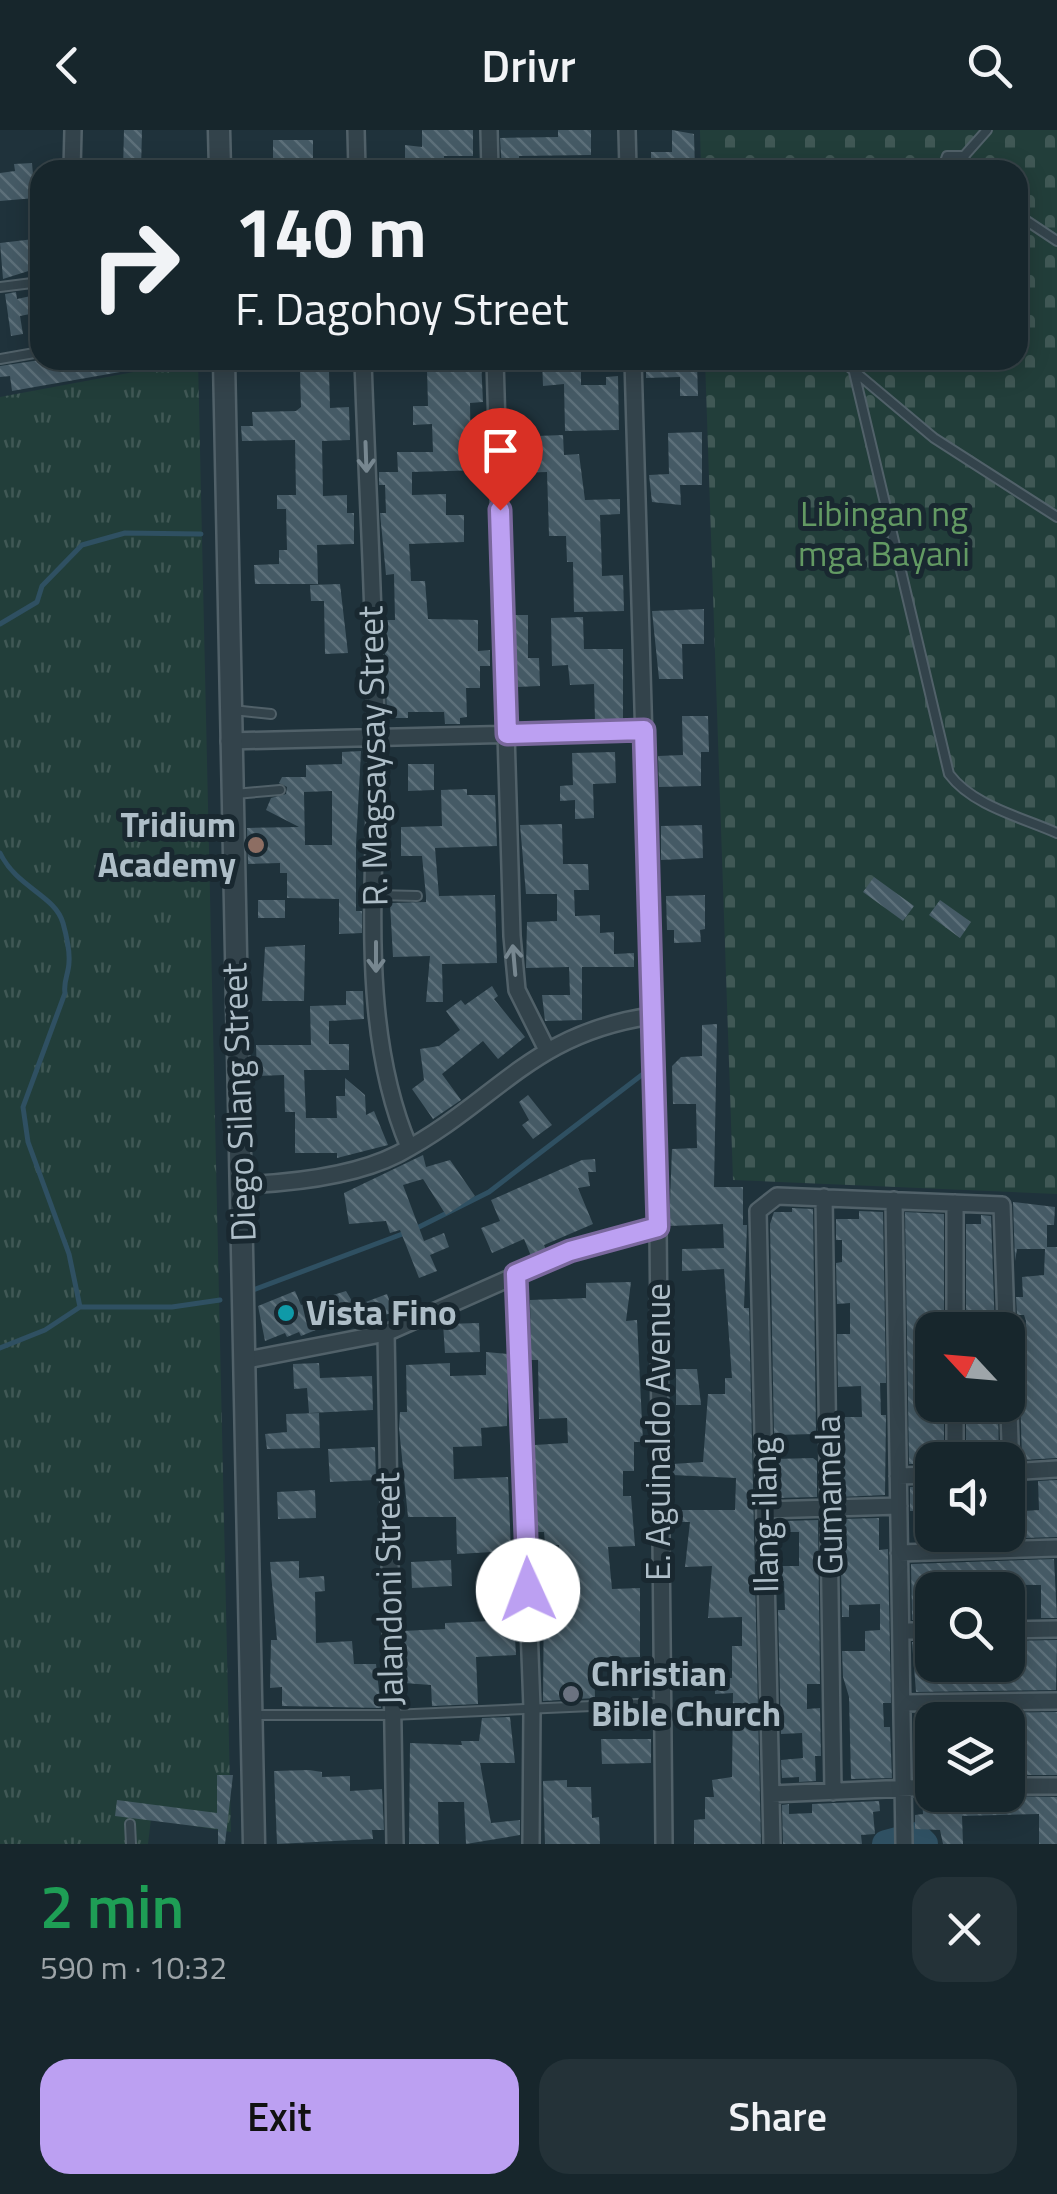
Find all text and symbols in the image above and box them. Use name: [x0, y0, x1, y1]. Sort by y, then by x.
text: Drivr: [481, 31, 576, 99]
icon: back: [40, 38, 95, 93]
icon: search: [962, 38, 1017, 93]
text: 140 m: [235, 178, 427, 284]
icon: right: [70, 200, 200, 330]
text: F. Dagohoy Street: [235, 274, 569, 342]
pin: [458, 408, 543, 511]
icon: arrive: [473, 423, 528, 478]
one-way arrow: [357, 441, 376, 473]
park label: Libingan ng mga Bayani: [798, 486, 970, 580]
street label: R. Magsaysay Street: [342, 605, 402, 907]
place label: Tridium Academy: [98, 797, 236, 891]
marker: Tridium Academy: [245, 834, 267, 856]
one-way arrow: [366, 940, 386, 973]
one-way arrow: [504, 944, 523, 976]
street label: Diego Silang Street: [206, 962, 270, 1242]
street label: E. Aguinaldo Avenue: [630, 1283, 684, 1581]
place label: Vista Fino: [306, 1285, 457, 1339]
marker: Vista Fino: [275, 1302, 297, 1324]
north arrow: [915, 1312, 1025, 1422]
map controls: [915, 1312, 1025, 1812]
street label: Gumamela: [800, 1415, 856, 1575]
street label: Ilang-ilang: [736, 1437, 792, 1593]
button: sound: [915, 1442, 1025, 1552]
street label: Jalandoni Street: [359, 1472, 417, 1706]
position arrow: [476, 1538, 580, 1642]
button: search: [915, 1572, 1025, 1682]
place label: Christian Bible Church: [591, 1646, 781, 1740]
marker: Christian Bible Church: [560, 1683, 582, 1705]
button: layers: [915, 1702, 1025, 1812]
text: 2 min: [40, 1860, 184, 1951]
button: close: [912, 1877, 1017, 1982]
text: 590 m · 10:32: [40, 1943, 227, 1991]
button: Exit: [40, 2059, 519, 2174]
button: Share: [539, 2059, 1017, 2174]

